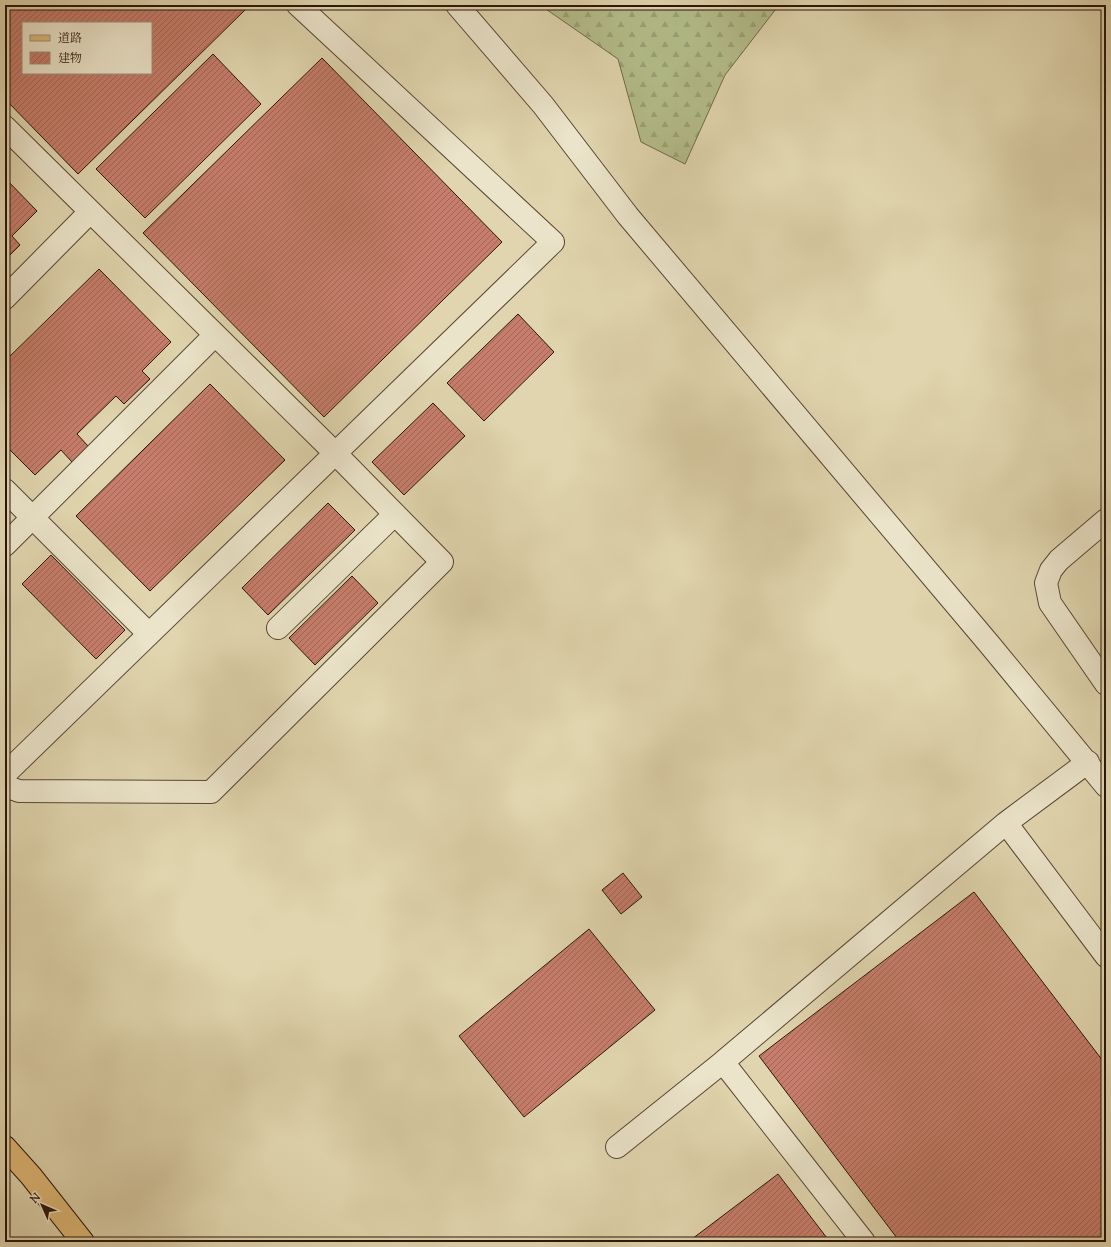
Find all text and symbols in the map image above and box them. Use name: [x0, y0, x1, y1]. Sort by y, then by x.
legend: [22, 22, 152, 74]
text: 道路: [58, 30, 82, 48]
text: 建物: [58, 50, 82, 68]
north arrow: [22, 1185, 62, 1225]
text: N: [26, 1190, 45, 1208]

